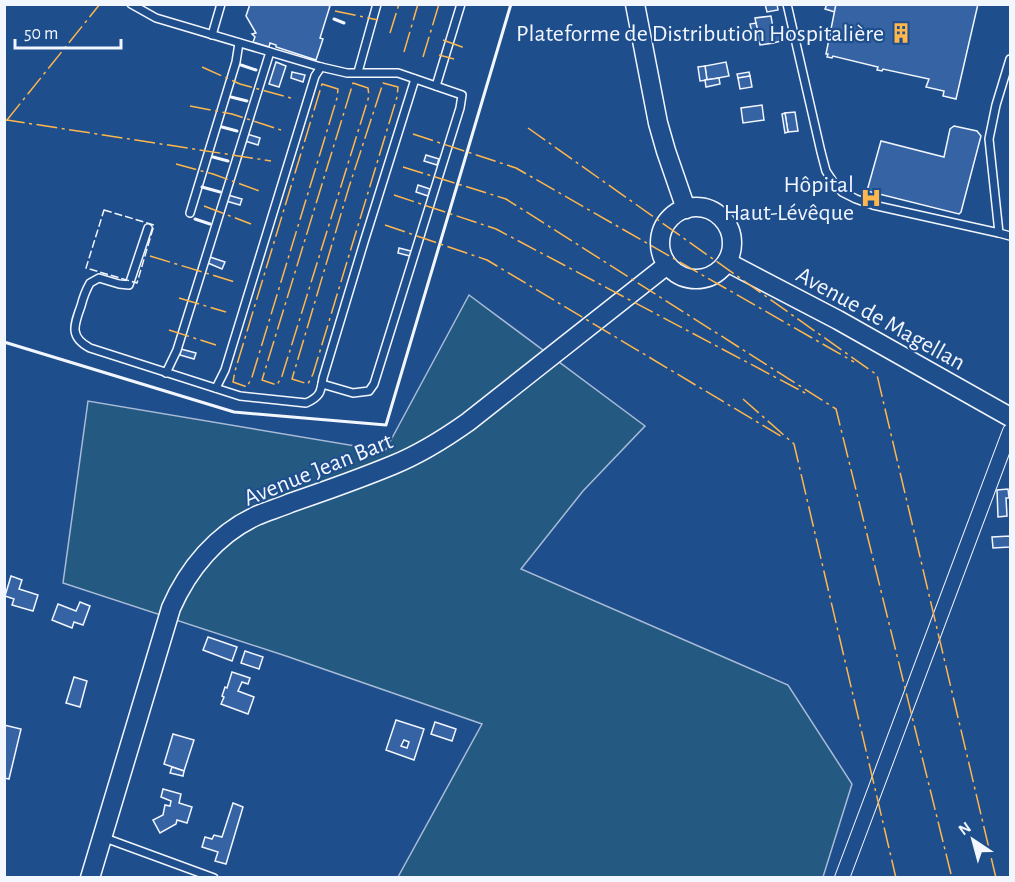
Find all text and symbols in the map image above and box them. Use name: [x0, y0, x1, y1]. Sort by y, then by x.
scale bar: [15, 12, 122, 50]
building icon: Plateforme de Distribution Hospitalière: [889, 21, 913, 45]
place label: Plateforme de Distribution Hospitalière: [516, 22, 884, 46]
text: 50 m: [24, 25, 58, 43]
place label: Hôpital Haut-Lévêque: [724, 173, 854, 225]
hospital icon: Hôpital Haut-Lévêque: [859, 186, 883, 210]
street label: Avenue de Magellan: [792, 263, 969, 375]
street label: Avenue Jean Bart: [241, 429, 397, 511]
north arrow: [943, 810, 1003, 870]
text: N: [956, 819, 974, 838]

